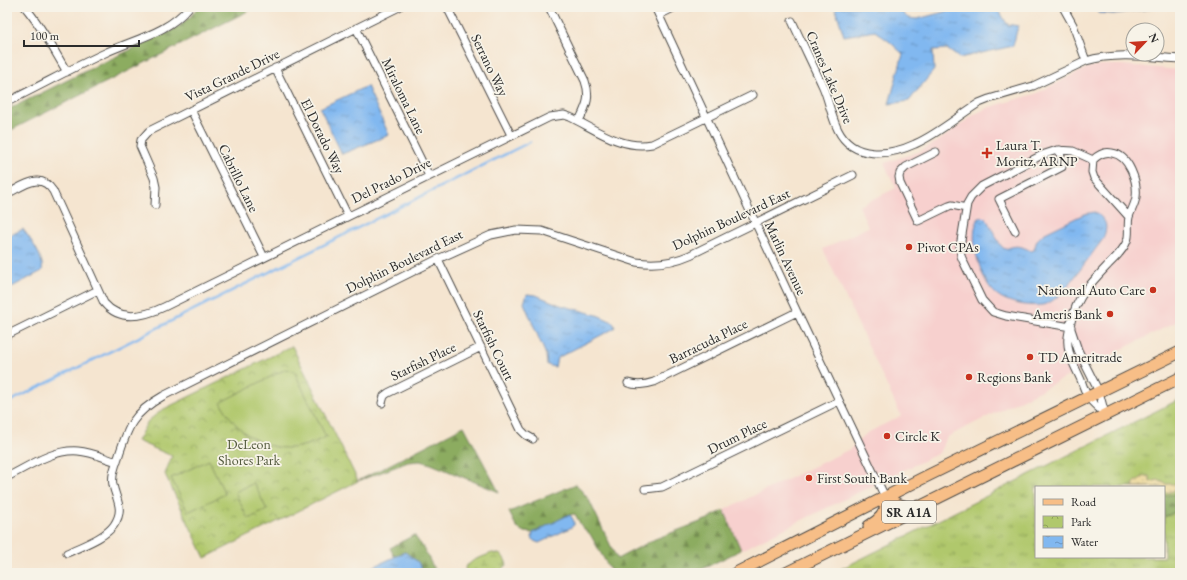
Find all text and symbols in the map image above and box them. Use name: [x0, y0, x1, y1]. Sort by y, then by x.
scale bar: [24, 22, 139, 48]
north arrow: [1125, 22, 1165, 62]
text: 100 m: [30, 28, 60, 44]
street label: Cranes Lake Drive: [802, 28, 858, 127]
street label: Serrano Way: [467, 31, 513, 100]
text: N: [1146, 31, 1162, 45]
street label: Vista Grande Drive: [182, 44, 283, 106]
street label: Miraloma Lane: [378, 55, 430, 137]
street label: El Dorado Way: [297, 95, 349, 177]
place label: Laura T. Moritz, ARNP: [996, 136, 1078, 170]
street label: Cabrillo Lane: [215, 141, 264, 216]
marker: Laura T. Moritz, ARNP: [981, 147, 993, 159]
street label: Del Prado Drive: [348, 153, 434, 207]
street label: Dolphin Boulevard East: [669, 184, 793, 254]
street label: Marlin Avenue: [761, 218, 811, 298]
street label: Dolphin Boulevard East: [343, 225, 466, 297]
place label: Pivot CPAs: [917, 238, 979, 256]
marker: Pivot CPAs: [904, 242, 914, 252]
place label: National Auto Care: [1038, 281, 1146, 299]
marker: National Auto Care: [1148, 285, 1158, 295]
place label: Ameris Bank: [1032, 305, 1102, 323]
street label: Starfish Court: [469, 307, 519, 384]
marker: Ameris Bank: [1105, 309, 1115, 319]
street label: Barracuda Place: [666, 314, 751, 368]
street label: Starfish Place: [387, 337, 459, 385]
place label: TD Ameritrade: [1038, 348, 1123, 366]
marker: TD Ameritrade: [1025, 352, 1035, 362]
place label: Regions Bank: [977, 368, 1052, 386]
marker: Regions Bank: [964, 372, 974, 382]
street label: Drum Place: [704, 414, 770, 458]
place label: Circle K: [895, 427, 940, 445]
marker: Circle K: [882, 431, 892, 441]
park label: DeLeon Shores Park: [218, 435, 280, 469]
place label: First South Bank: [817, 469, 907, 487]
marker: First South Bank: [804, 473, 814, 483]
legend: [1035, 486, 1165, 558]
text: Road: [1071, 494, 1097, 510]
road number: SR A1A: [882, 501, 936, 523]
text: Park: [1071, 514, 1092, 530]
text: Water: [1071, 534, 1098, 550]

